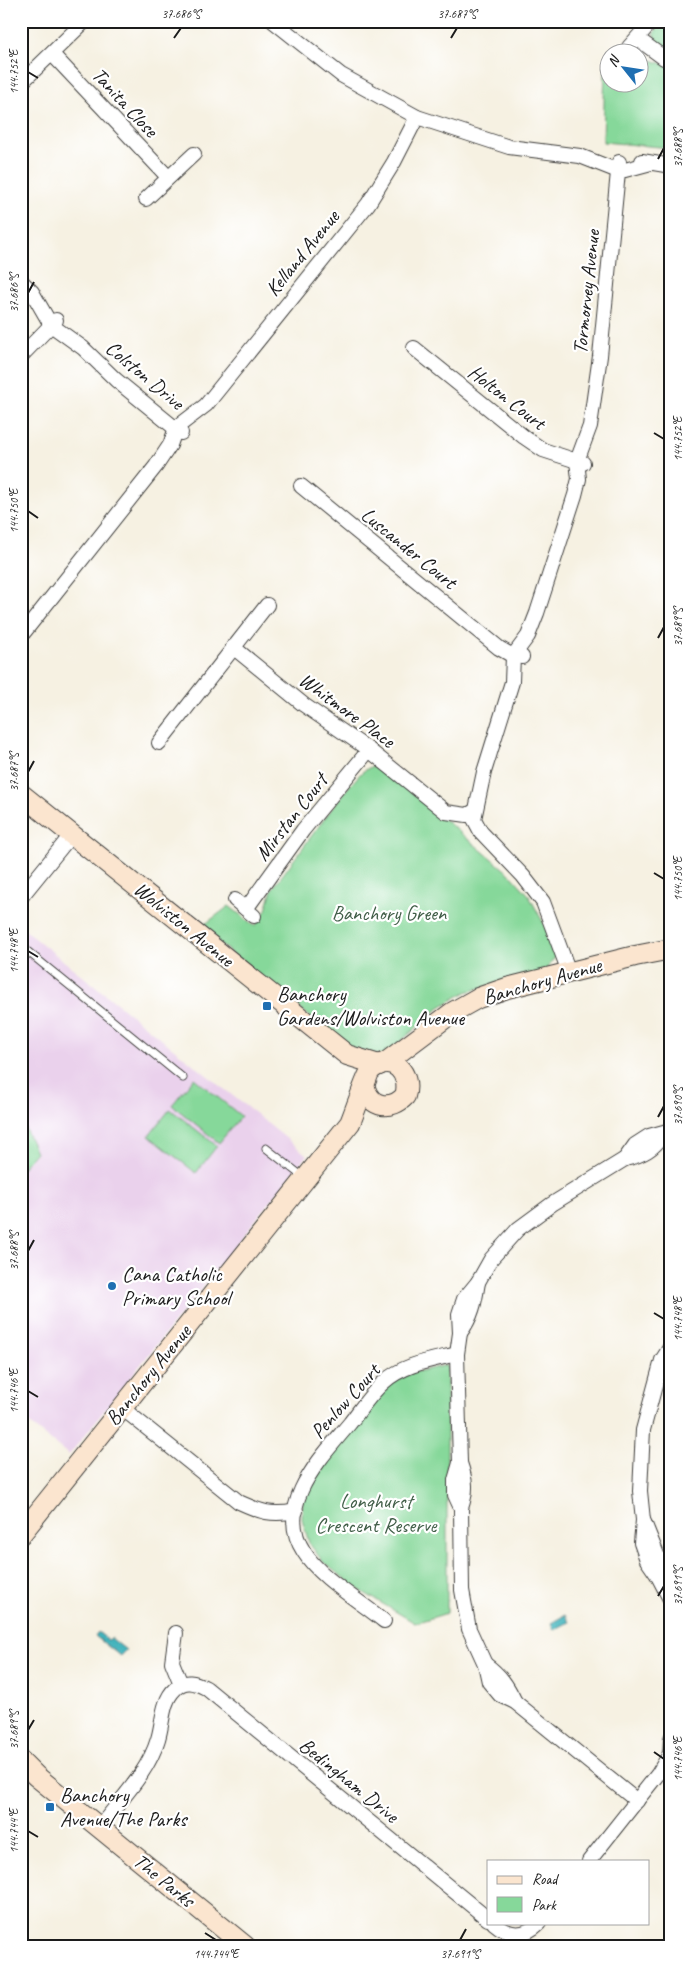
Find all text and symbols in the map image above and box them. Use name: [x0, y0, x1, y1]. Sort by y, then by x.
text: 37.686°S: [162, 6, 202, 22]
text: 37.687°S: [438, 6, 478, 22]
north arrow: [600, 42, 650, 92]
text: 144.752°E: [6, 48, 22, 94]
text: N: [604, 52, 624, 70]
street label: Tanita Close: [86, 62, 165, 143]
text: 37.688°S: [670, 127, 686, 167]
street label: Kelland Avenue: [259, 204, 345, 301]
street label: Tormorvey Avenue: [567, 227, 606, 355]
text: 37.686°S: [6, 272, 22, 312]
street label: Colston Drive: [101, 335, 191, 417]
street label: Holton Court: [463, 359, 553, 437]
text: 144.752°E: [670, 415, 686, 461]
text: 144.750°E: [6, 487, 22, 533]
street label: Luscander Court: [356, 502, 464, 596]
text: 37.689°S: [670, 606, 686, 646]
street label: Whitmore Place: [294, 667, 401, 754]
text: 37.687°S: [6, 751, 22, 791]
street label: Mirstan Court: [249, 766, 335, 866]
text: 144.750°E: [670, 855, 686, 901]
street label: Wolviston Avenue: [129, 876, 240, 973]
park label: Banchory Green: [332, 900, 447, 926]
text: 144.748°E: [6, 927, 22, 973]
street label: Banchory Avenue: [480, 951, 605, 1010]
place label: Banchory Gardens/Wolviston Avenue: [277, 981, 465, 1031]
marker: Banchory Gardens/Wolviston Avenue: [261, 1000, 273, 1012]
text: 37.690°S: [670, 1085, 686, 1125]
text: 37.688°S: [6, 1230, 22, 1270]
place label: Cana Catholic Primary School: [122, 1261, 233, 1311]
marker: Cana Catholic Primary School: [106, 1280, 118, 1292]
text: 144.748°E: [670, 1295, 686, 1341]
street label: Banchory Avenue: [100, 1319, 197, 1431]
street label: Penlow Court: [305, 1357, 387, 1444]
text: 144.746°E: [6, 1367, 22, 1413]
park label: Longhurst Crescent Reserve: [316, 1488, 438, 1538]
text: 37.691°S: [670, 1565, 686, 1605]
text: 37.689°S: [6, 1709, 22, 1749]
street label: Bedingham Drive: [294, 1732, 405, 1829]
text: 144.746°E: [670, 1735, 686, 1781]
place label: Banchory Avenue/The Parks: [60, 1782, 188, 1832]
marker: Banchory Avenue/The Parks: [44, 1801, 56, 1813]
text: 144.744°E: [6, 1807, 22, 1853]
street label: The Parks: [128, 1848, 201, 1914]
legend: [487, 1860, 650, 1924]
text: Road: [532, 1870, 559, 1889]
text: Park: [532, 1896, 557, 1915]
text: 144.744°E: [194, 1946, 240, 1962]
text: 37.691°S: [441, 1946, 481, 1962]

